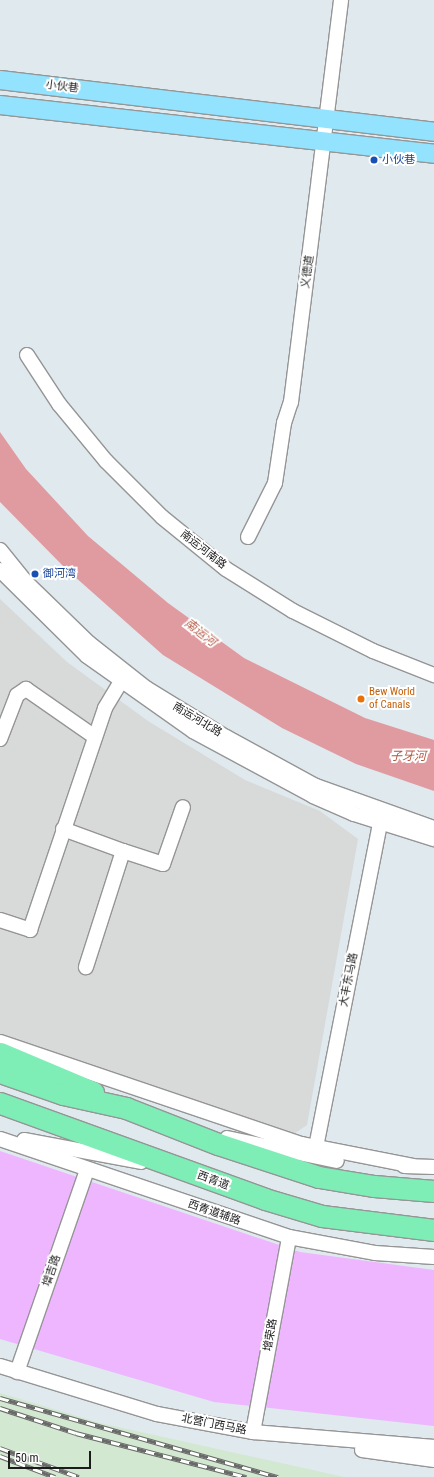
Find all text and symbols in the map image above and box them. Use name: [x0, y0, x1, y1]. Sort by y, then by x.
street label: 小伙巷: [45, 78, 79, 96]
place label: 小伙巷: [382, 153, 415, 167]
marker: 小伙巷: [369, 155, 379, 165]
street label: 义德道: [299, 255, 317, 289]
street label: 南运河南路: [177, 528, 229, 572]
place label: 御河湾: [43, 567, 76, 581]
marker: 御河湾: [30, 569, 40, 579]
water label: 南运河: [181, 616, 219, 650]
place label: Bew World of Canals: [369, 686, 415, 712]
marker: Bew World of Canals: [356, 694, 366, 704]
street label: 南运河北路: [170, 700, 224, 740]
water label: 子牙河: [390, 750, 426, 764]
street label: 大丰东马路: [337, 952, 361, 1008]
street label: 西青道: [195, 1169, 231, 1193]
street label: 西青道辅路: [186, 1198, 242, 1228]
street label: 增吉路: [40, 1253, 64, 1289]
street label: 增荣路: [262, 1318, 280, 1352]
street label: 北营门西马路: [180, 1412, 248, 1438]
scale bar: [10, 1443, 93, 1469]
text: 50 m: [15, 1451, 39, 1465]

